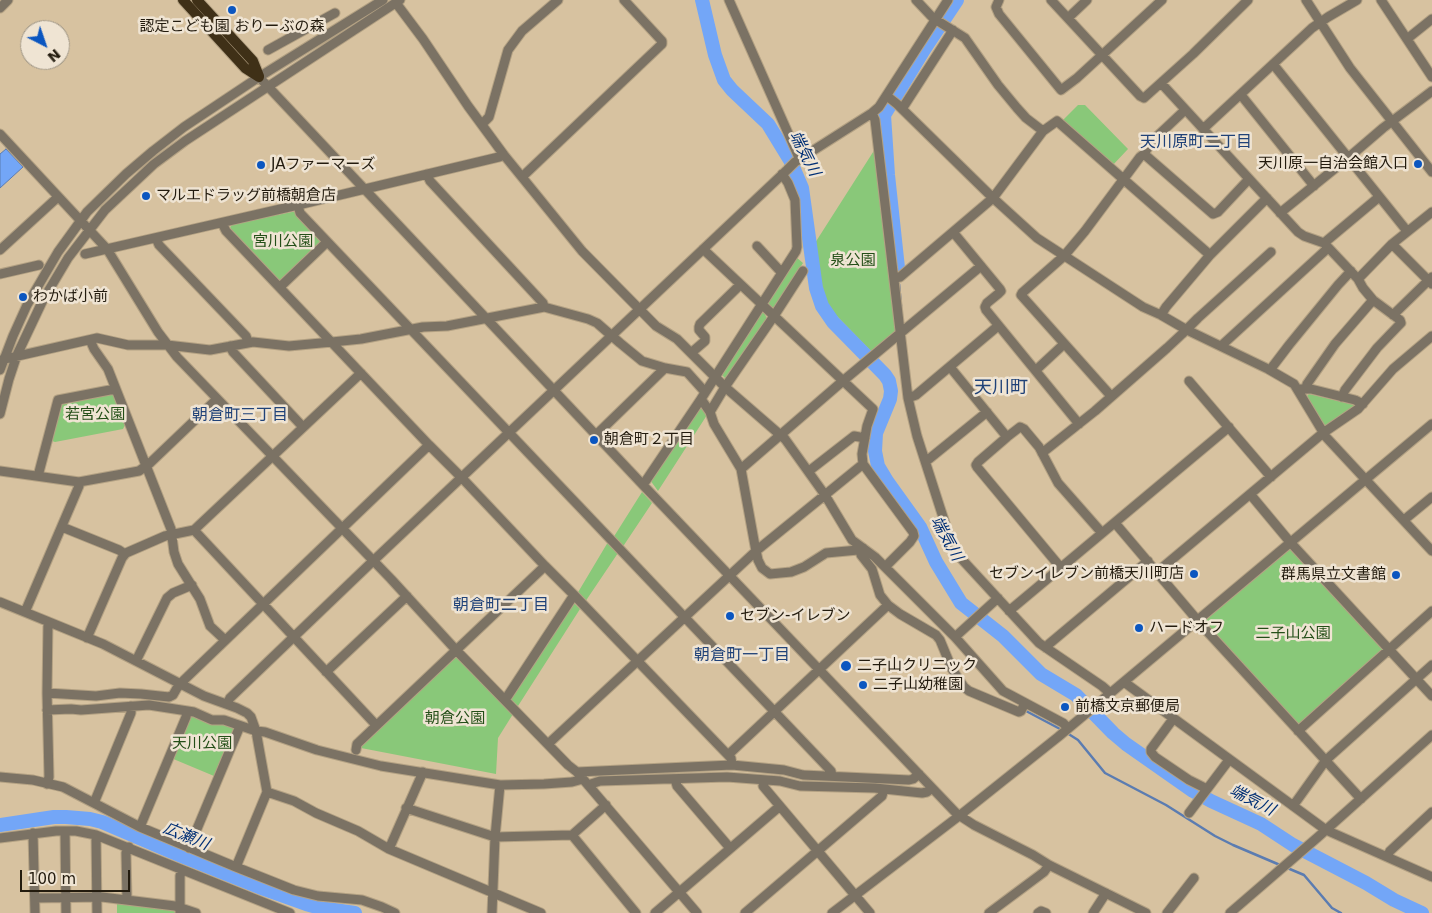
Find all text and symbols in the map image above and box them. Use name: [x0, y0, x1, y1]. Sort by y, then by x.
marker: 認定こども園 おりーぶの森: [226, 4, 238, 16]
place label: 認定こども園 おりーぶの森: [140, 18, 324, 36]
north arrow: [20, 20, 70, 70]
text: N: [45, 46, 64, 65]
water label: 端気川: [785, 128, 823, 180]
district label: 天川原町二丁目: [1140, 133, 1252, 153]
place label: 天川原一自治会館入口: [1258, 155, 1408, 173]
place label: JAファーマーズ: [271, 156, 375, 174]
marker: 天川原一自治会館入口: [1412, 158, 1424, 170]
marker: JAファーマーズ: [255, 159, 267, 171]
place label: マルエドラッグ前橋朝倉店: [156, 187, 336, 205]
marker: マルエドラッグ前橋朝倉店: [140, 190, 152, 202]
park label: 宮川公園: [253, 233, 313, 251]
park label: 泉公園: [831, 252, 875, 270]
place label: わかば小前: [33, 288, 108, 306]
marker: わかば小前: [17, 291, 29, 303]
district label: 天川町: [974, 377, 1028, 399]
park label: 若宮公園: [65, 406, 125, 424]
district label: 朝倉町三丁目: [192, 406, 288, 426]
place label: 朝倉町２丁目: [604, 431, 694, 449]
marker: 朝倉町２丁目: [588, 434, 600, 446]
water label: 端気川: [926, 513, 966, 565]
place label: セブンイレブン前橋天川町店: [989, 565, 1184, 583]
place label: 群馬県立文書館: [1281, 566, 1386, 584]
marker: セブンイレブン前橋天川町店: [1188, 568, 1200, 580]
marker: 群馬県立文書館: [1390, 569, 1402, 581]
district label: 朝倉町二丁目: [453, 596, 549, 616]
place label: セブン-イレブン: [740, 607, 850, 625]
marker: セブン-イレブン: [724, 610, 736, 622]
place label: ハードオフ: [1149, 619, 1224, 637]
marker: ハードオフ: [1133, 622, 1145, 634]
park label: 二子山公園: [1256, 625, 1330, 643]
district label: 朝倉町一丁目: [694, 646, 790, 666]
place label: 二子山クリニック: [857, 657, 977, 675]
marker: 二子山クリニック: [839, 659, 853, 673]
place label: 二子山幼稚園: [873, 676, 963, 694]
marker: 二子山幼稚園: [857, 679, 869, 691]
place label: 前橋文京郵便局: [1075, 698, 1180, 716]
marker: 前橋文京郵便局: [1059, 701, 1071, 713]
park label: 朝倉公園: [425, 710, 485, 728]
park label: 天川公園: [172, 735, 232, 753]
water label: 端気川: [1226, 782, 1278, 820]
water label: 広瀬川: [160, 819, 212, 855]
scale bar: [22, 860, 132, 892]
text: 100 m: [28, 870, 76, 888]

